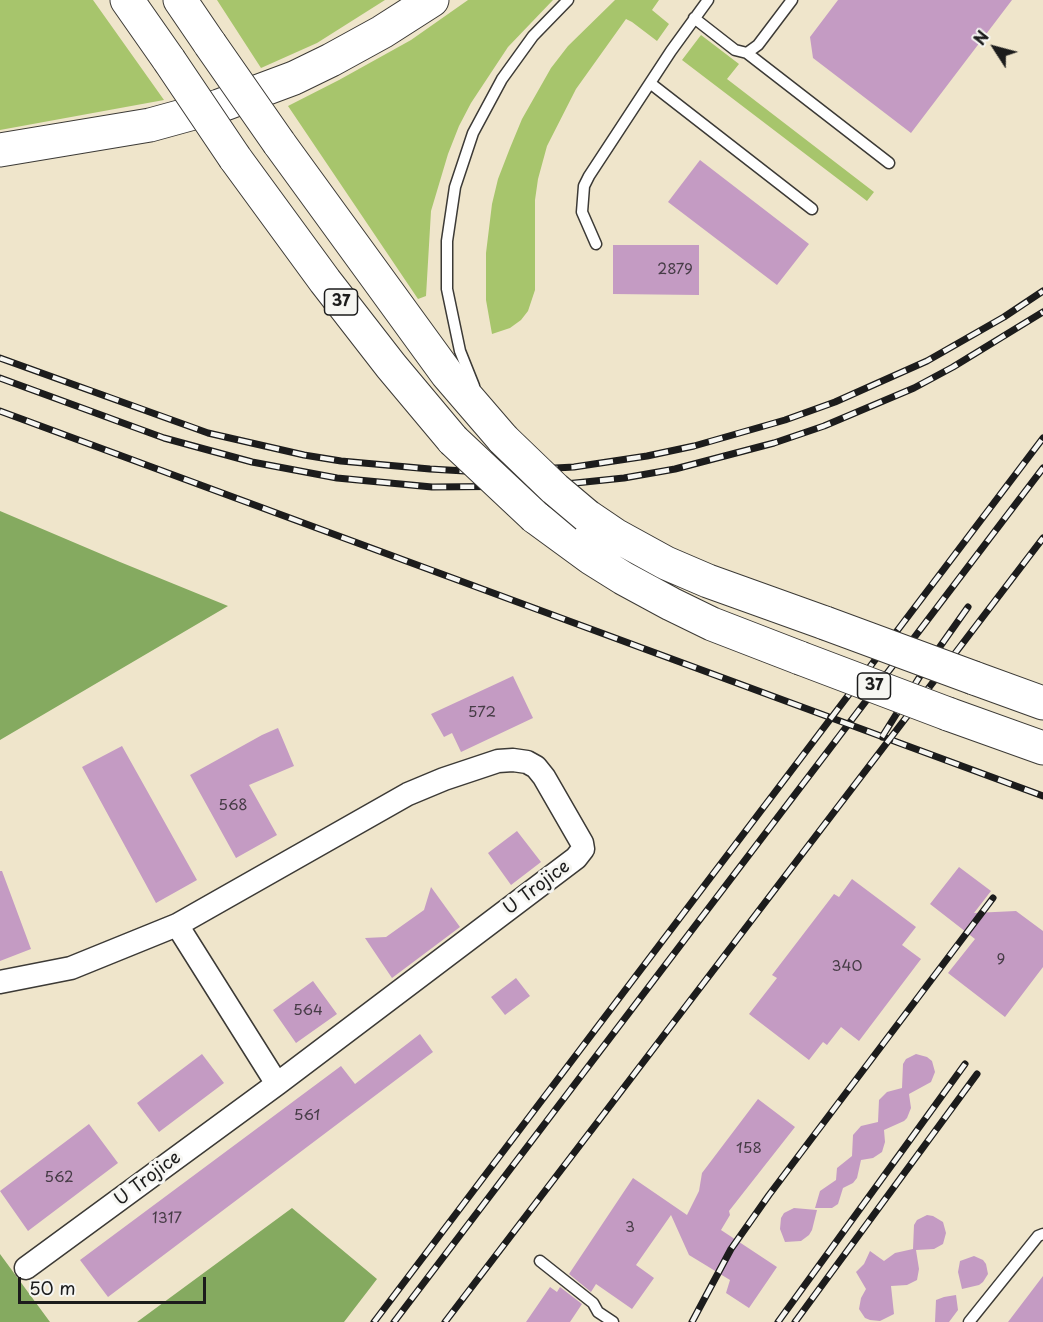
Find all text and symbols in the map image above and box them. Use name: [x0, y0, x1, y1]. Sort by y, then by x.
north arrow: [965, 18, 1025, 78]
text: N: [967, 25, 994, 50]
house number: 2879: [657, 261, 693, 279]
road number: 37: [324, 289, 358, 315]
road number: 37: [858, 673, 890, 699]
house number: 572: [468, 704, 496, 722]
house number: 568: [218, 797, 248, 815]
street label: U Trojice: [500, 856, 574, 920]
house number: 9: [997, 951, 1005, 969]
house number: 340: [832, 958, 862, 976]
house number: 564: [293, 1002, 323, 1020]
house number: 561: [294, 1107, 320, 1125]
house number: 158: [736, 1140, 762, 1158]
street label: U Trojice: [111, 1147, 185, 1211]
house number: 562: [44, 1169, 74, 1187]
house number: 1317: [152, 1210, 182, 1228]
house number: 3: [625, 1219, 635, 1237]
scale bar: [21, 1265, 208, 1303]
text: 50 m: [29, 1274, 76, 1301]

